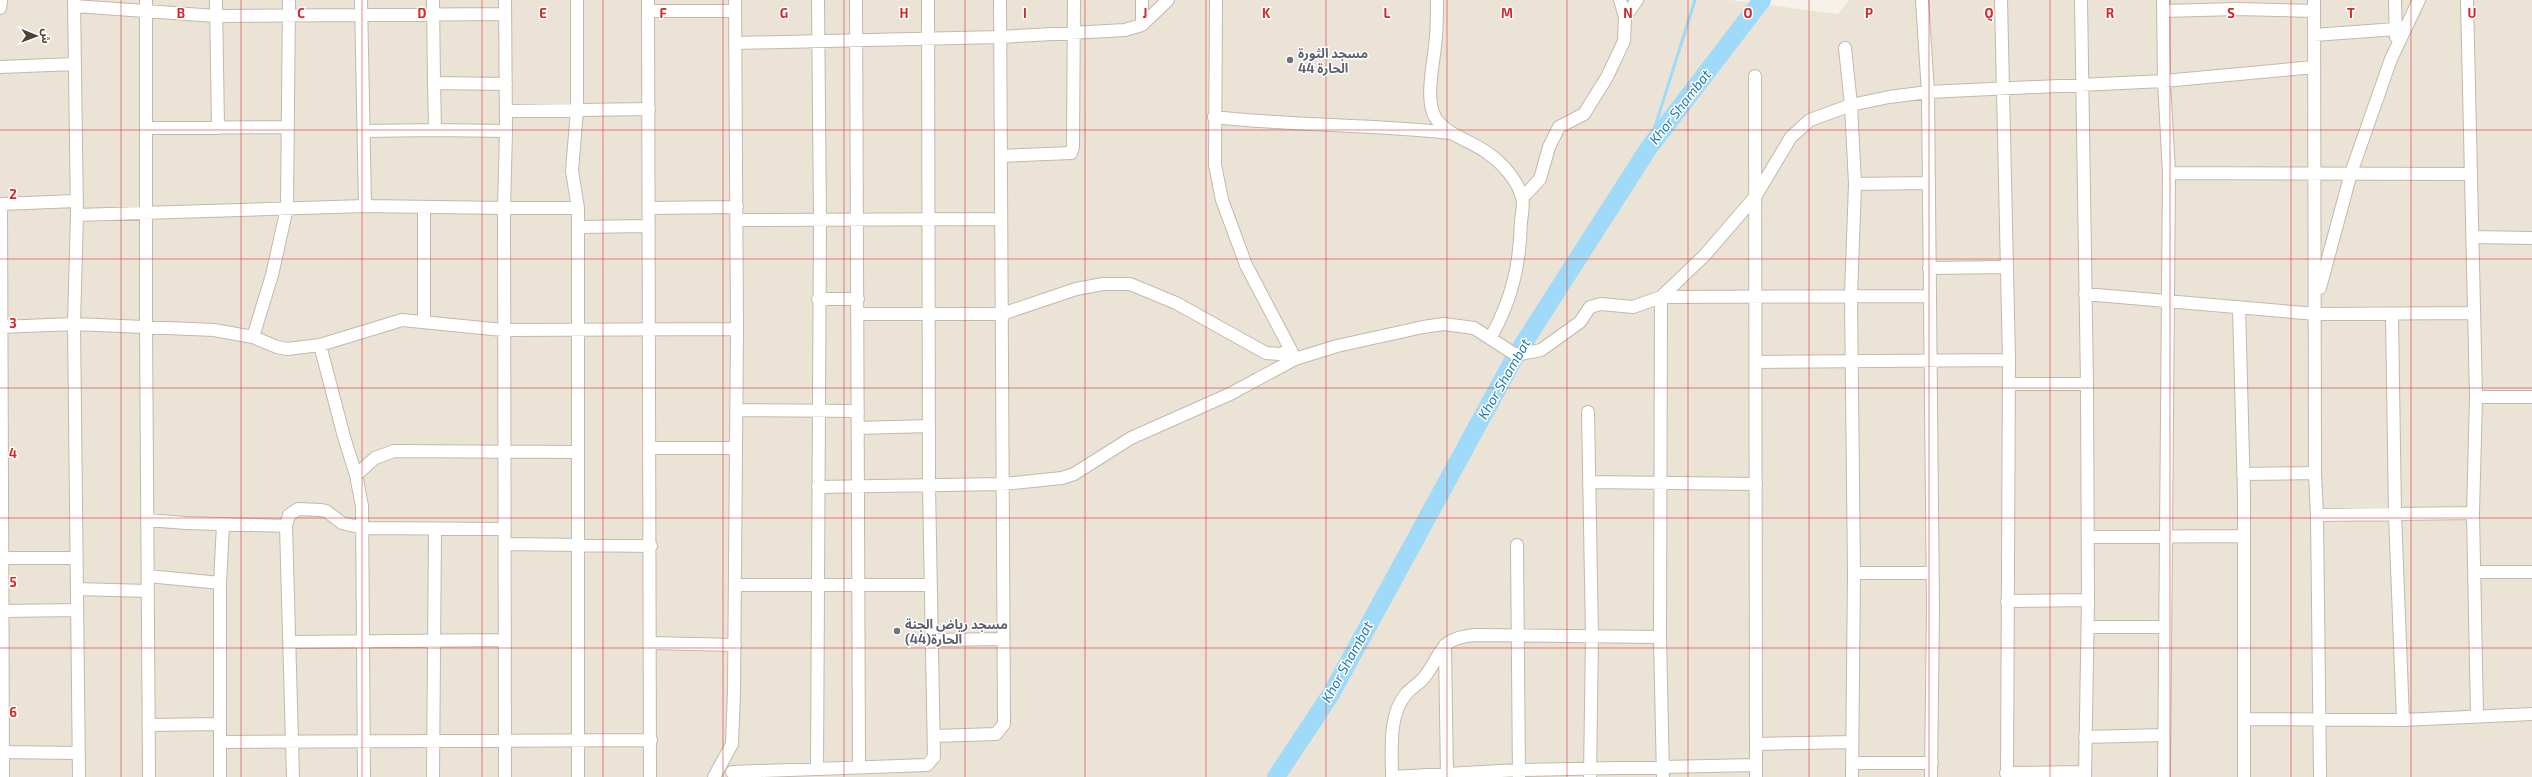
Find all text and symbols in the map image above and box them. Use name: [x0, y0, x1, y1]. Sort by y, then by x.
text: B: [177, 5, 185, 21]
text: C: [297, 5, 305, 21]
text: D: [418, 5, 427, 21]
text: E: [539, 5, 547, 21]
text: F: [659, 5, 667, 21]
text: G: [780, 5, 788, 21]
text: H: [900, 5, 909, 21]
text: I: [1023, 5, 1027, 21]
text: J: [1143, 5, 1147, 21]
text: K: [1262, 5, 1271, 21]
text: L: [1384, 5, 1391, 21]
text: M: [1501, 5, 1513, 21]
text: N: [1623, 5, 1633, 21]
text: O: [1744, 5, 1753, 21]
text: P: [1865, 5, 1873, 21]
text: Q: [1985, 5, 1994, 22]
text: R: [2106, 5, 2115, 21]
text: S: [2227, 5, 2235, 21]
text: T: [2347, 5, 2355, 21]
text: U: [2468, 5, 2477, 21]
north arrow: [16, 16, 56, 56]
text: ش: [39, 29, 53, 44]
place label: مسجد الثورة الحارة 44: [1298, 45, 1368, 76]
marker: مسجد الثورة الحارة 44: [1285, 55, 1295, 65]
water label: Khor Shambat: [1645, 65, 1715, 147]
text: 2: [9, 186, 17, 202]
text: 3: [9, 315, 17, 331]
water label: Khor Shambat: [1474, 335, 1534, 422]
text: 4: [9, 445, 17, 461]
text: 5: [9, 574, 17, 590]
place label: مسجد رياض الجنة الحارة(44): [905, 616, 1008, 647]
water label: Khor Shambat: [1317, 618, 1376, 705]
marker: مسجد رياض الجنة الحارة(44): [892, 626, 902, 636]
text: 6: [9, 704, 17, 720]

